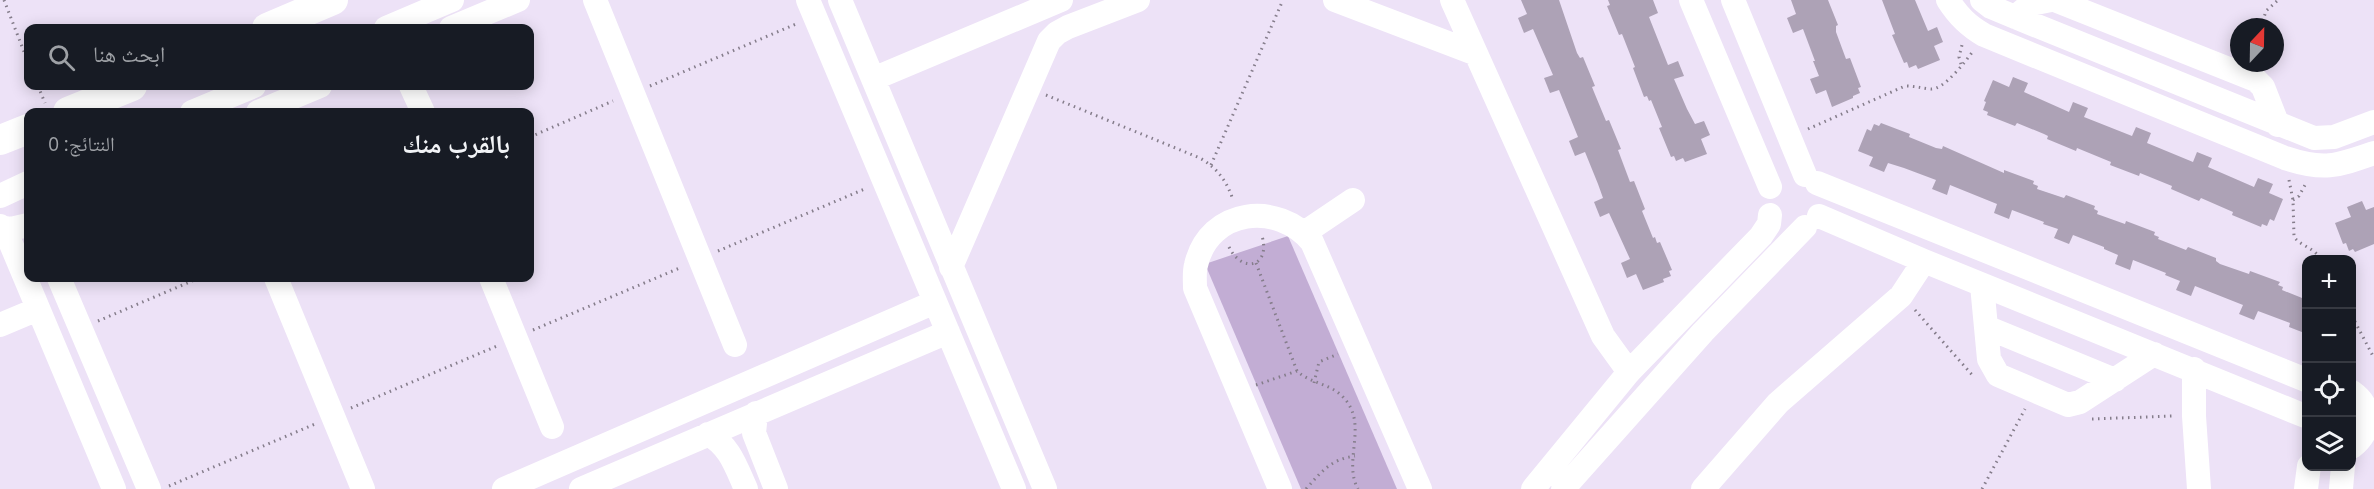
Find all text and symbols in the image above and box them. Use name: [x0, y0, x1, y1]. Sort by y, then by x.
north arrow: [2230, 18, 2284, 72]
search box: [24, 24, 534, 90]
icon: search: [45, 41, 78, 74]
text: ابحث هنا: [93, 41, 165, 66]
text: بالقرب منك: [402, 129, 510, 158]
text: النتائج: 0: [48, 132, 115, 155]
map controls: [2302, 255, 2356, 471]
button: +: [2302, 255, 2356, 309]
button: −: [2302, 309, 2356, 363]
button: locate: [2302, 363, 2356, 417]
button: layers: [2302, 417, 2356, 471]

